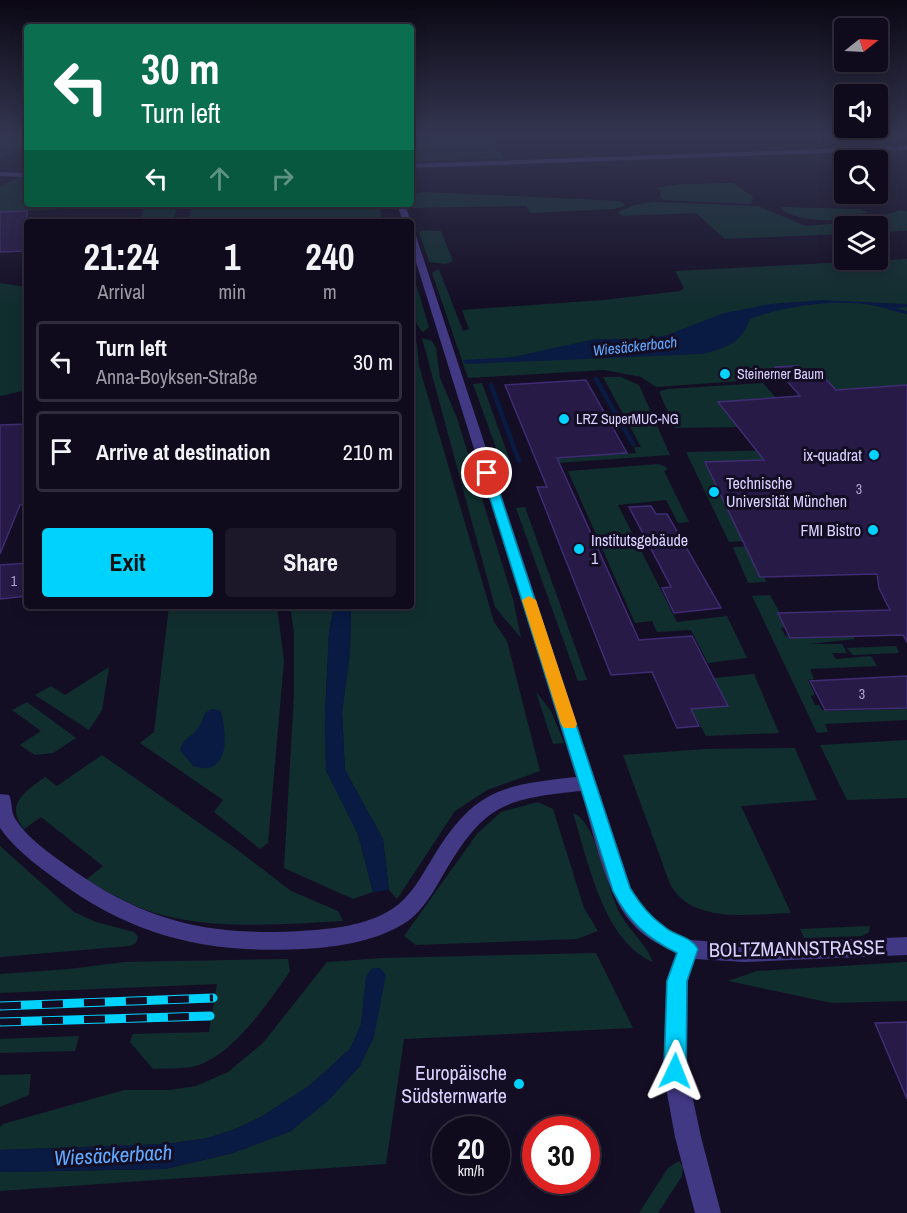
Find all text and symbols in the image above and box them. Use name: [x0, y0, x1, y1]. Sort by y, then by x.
north arrow: [834, 18, 888, 72]
map controls: [834, 18, 888, 270]
text: 30 m: [141, 41, 220, 97]
icon: left: [42, 48, 120, 126]
button: sound: [834, 84, 888, 138]
text: Turn left: [141, 95, 220, 131]
button: search: [834, 150, 888, 204]
icon: left: [140, 162, 173, 195]
icon: ahead: [203, 162, 236, 195]
icon: right: [266, 162, 299, 195]
button: layers: [834, 216, 888, 270]
text: 21:24: [83, 233, 159, 281]
text: 1: [224, 233, 240, 281]
text: 240: [305, 233, 355, 281]
text: Arrival: [98, 278, 145, 305]
text: min: [218, 278, 246, 305]
text: m: [323, 278, 337, 305]
water label: Wiesäckerbach: [592, 331, 678, 361]
text: Turn left: [96, 333, 167, 363]
icon: left: [45, 345, 78, 378]
text: 30 m: [353, 347, 393, 377]
text: Anna-Boyksen-Straße: [96, 363, 257, 390]
place label: Steinerner Baum: [737, 365, 824, 383]
marker: Steinerner Baum: [718, 367, 732, 381]
place label: LRZ SuperMUC-NG: [576, 410, 679, 428]
marker: LRZ SuperMUC-NG: [557, 412, 571, 426]
icon: arrive: [45, 435, 78, 468]
text: Arrive at destination: [96, 437, 270, 467]
text: 210 m: [343, 437, 393, 467]
place label: ix-quadrat: [803, 444, 862, 466]
pin: [461, 447, 512, 498]
marker: ix-quadrat: [867, 448, 881, 462]
icon: arrive: [470, 456, 503, 489]
place label: Technische Universität München: [726, 472, 847, 512]
house number: 3: [856, 480, 862, 498]
marker: Technische Universität München: [707, 485, 721, 499]
place label: FMI Bistro: [800, 519, 861, 541]
marker: FMI Bistro: [866, 523, 880, 537]
button: Exit: [42, 528, 213, 597]
button: Share: [225, 528, 396, 597]
place label: Institutsgebäude 1: [591, 529, 688, 569]
marker: Institutsgebäude 1: [572, 542, 586, 556]
house number: 1: [11, 572, 18, 590]
house number: 3: [859, 685, 865, 703]
street label: BOLTZMANNSTRASSE: [709, 933, 885, 963]
position arrow: [643, 1039, 707, 1103]
place label: Europäische Südsternwarte: [401, 1059, 507, 1109]
marker: Europäische Südsternwarte: [512, 1077, 526, 1091]
speed limit sign: 30: [522, 1116, 600, 1194]
text: 20: [457, 1128, 485, 1168]
water label: Wiesäckerbach: [53, 1137, 173, 1173]
text: km/h: [458, 1160, 484, 1181]

